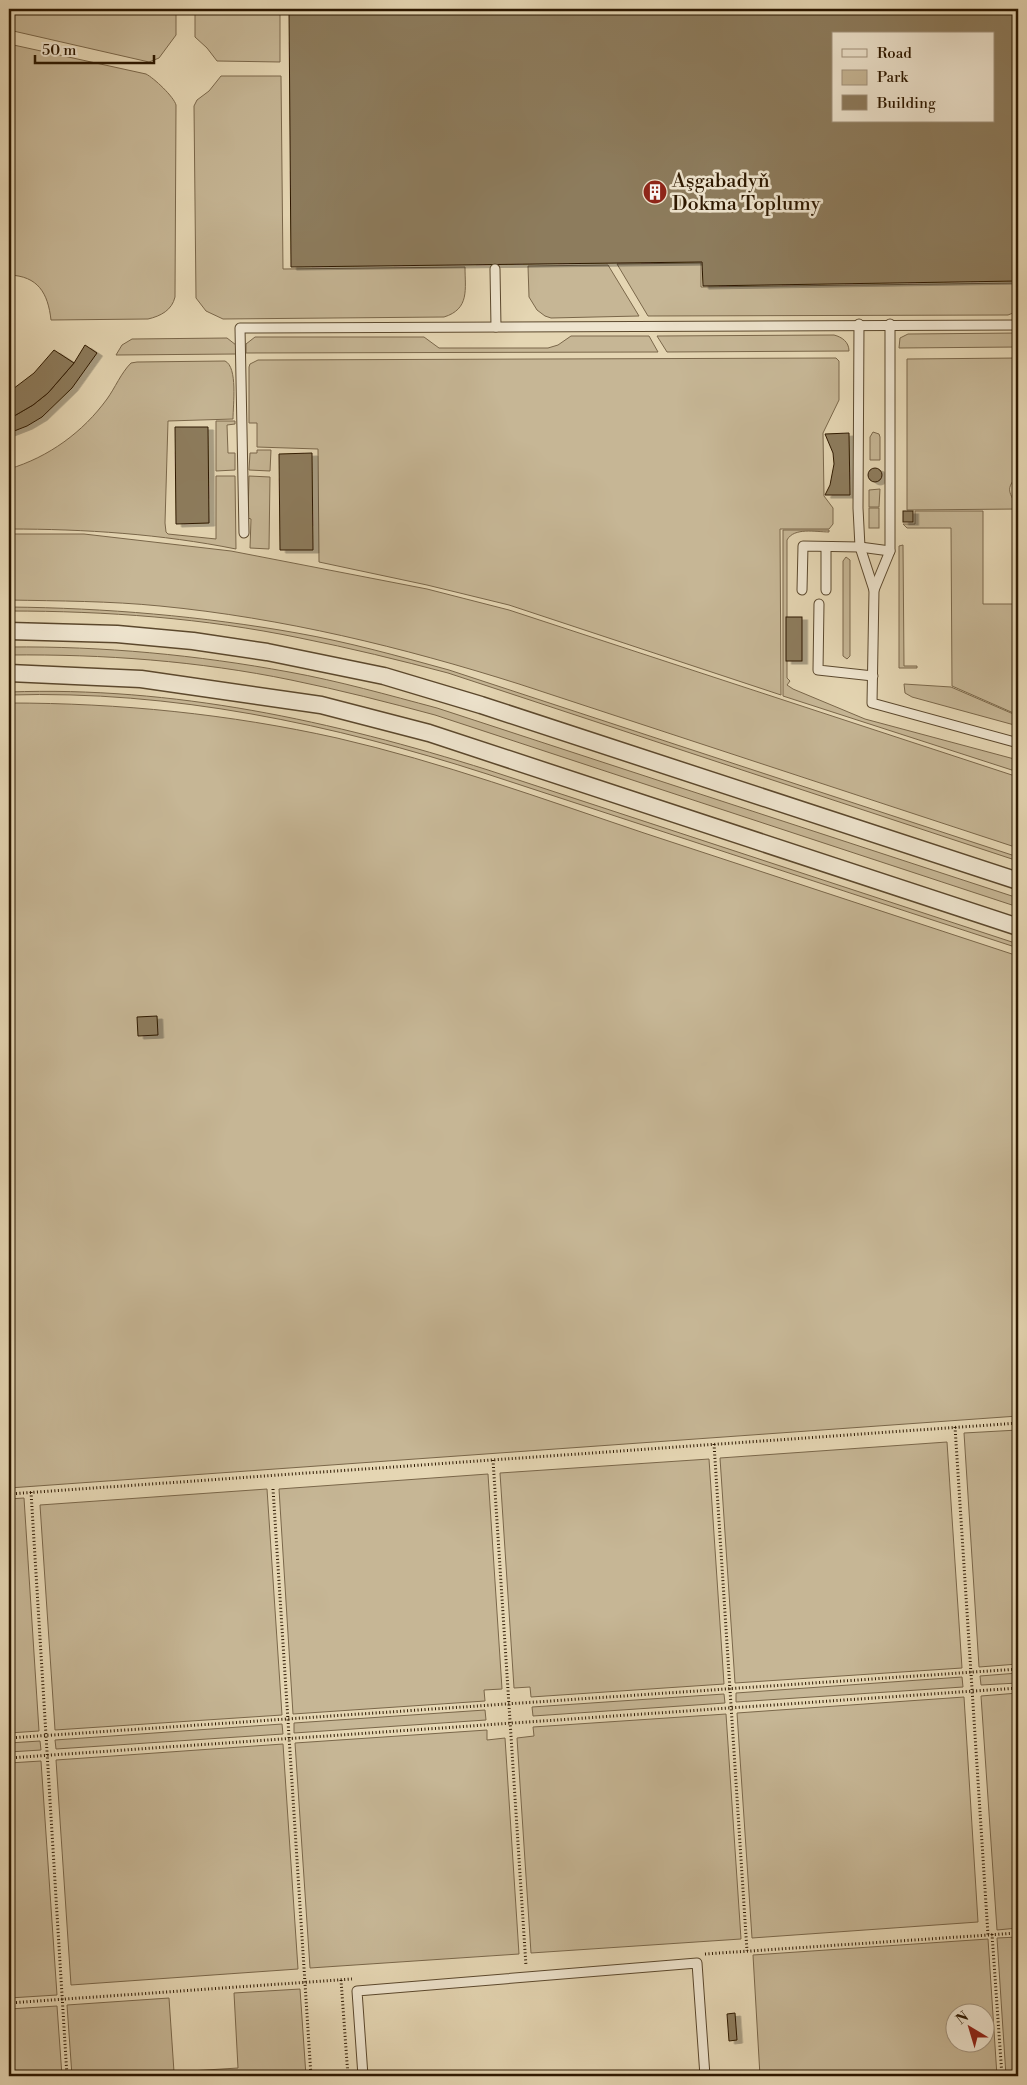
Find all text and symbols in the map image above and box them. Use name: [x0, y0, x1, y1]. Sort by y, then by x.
scale bar: [35, 32, 154, 64]
legend: [832, 32, 994, 122]
text: 50 m: [42, 41, 76, 60]
text: Road: [877, 44, 912, 63]
text: Park: [877, 68, 909, 87]
text: Building: [876, 94, 936, 113]
place label: Aşgabadyň Dokma Toplumy: [671, 169, 821, 217]
building icon: Aşgabadyň Dokma Toplumy: [642, 179, 668, 205]
north arrow: [944, 2002, 994, 2052]
text: N: [953, 2008, 973, 2029]

